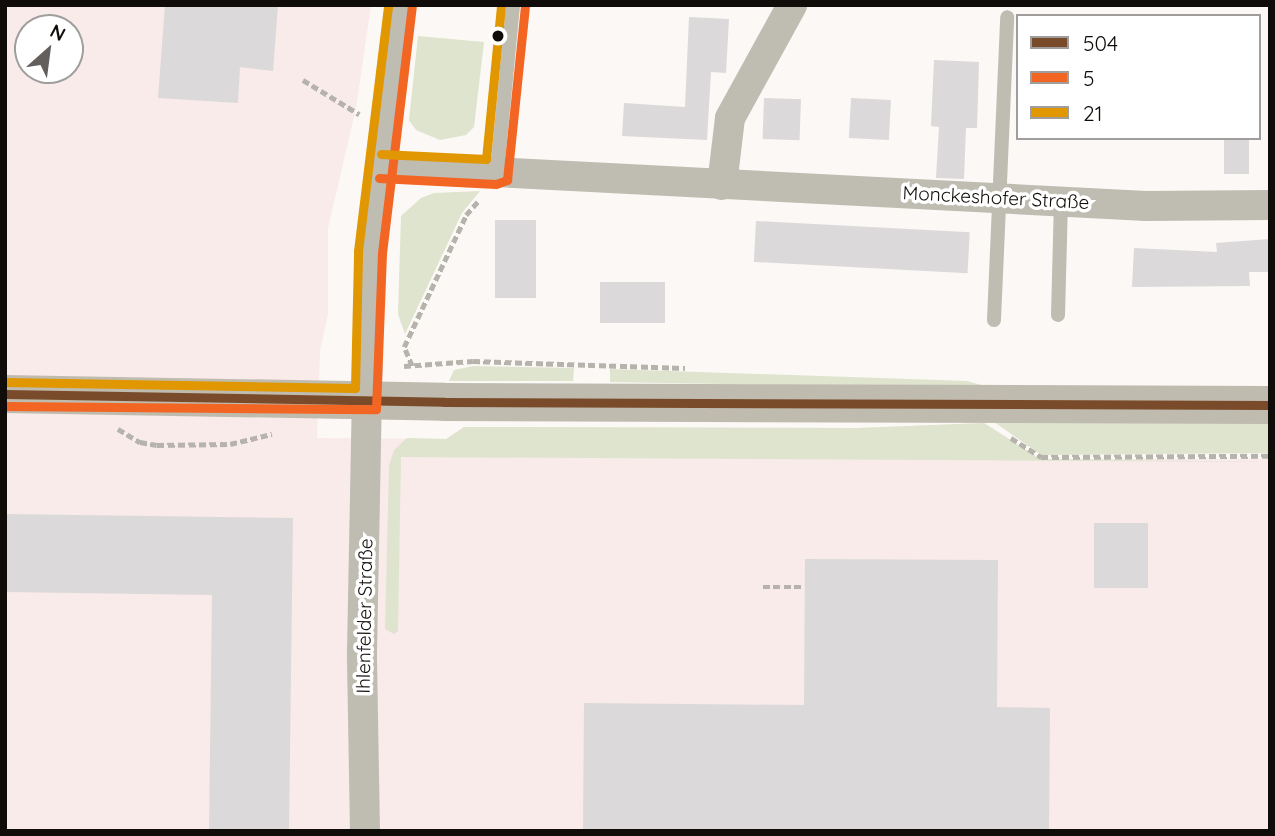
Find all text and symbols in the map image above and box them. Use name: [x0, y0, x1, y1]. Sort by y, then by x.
north arrow: [14, 14, 84, 84]
legend: [1016, 14, 1261, 140]
text: N: [46, 18, 70, 46]
unlabelled marker: [491, 29, 505, 43]
text: 504: [1083, 30, 1118, 56]
text: 5: [1083, 65, 1094, 91]
text: 21: [1083, 100, 1102, 126]
street label: Monckeshofer Straße: [902, 182, 1090, 214]
street label: Ihlenfelder Straße: [352, 538, 378, 694]

